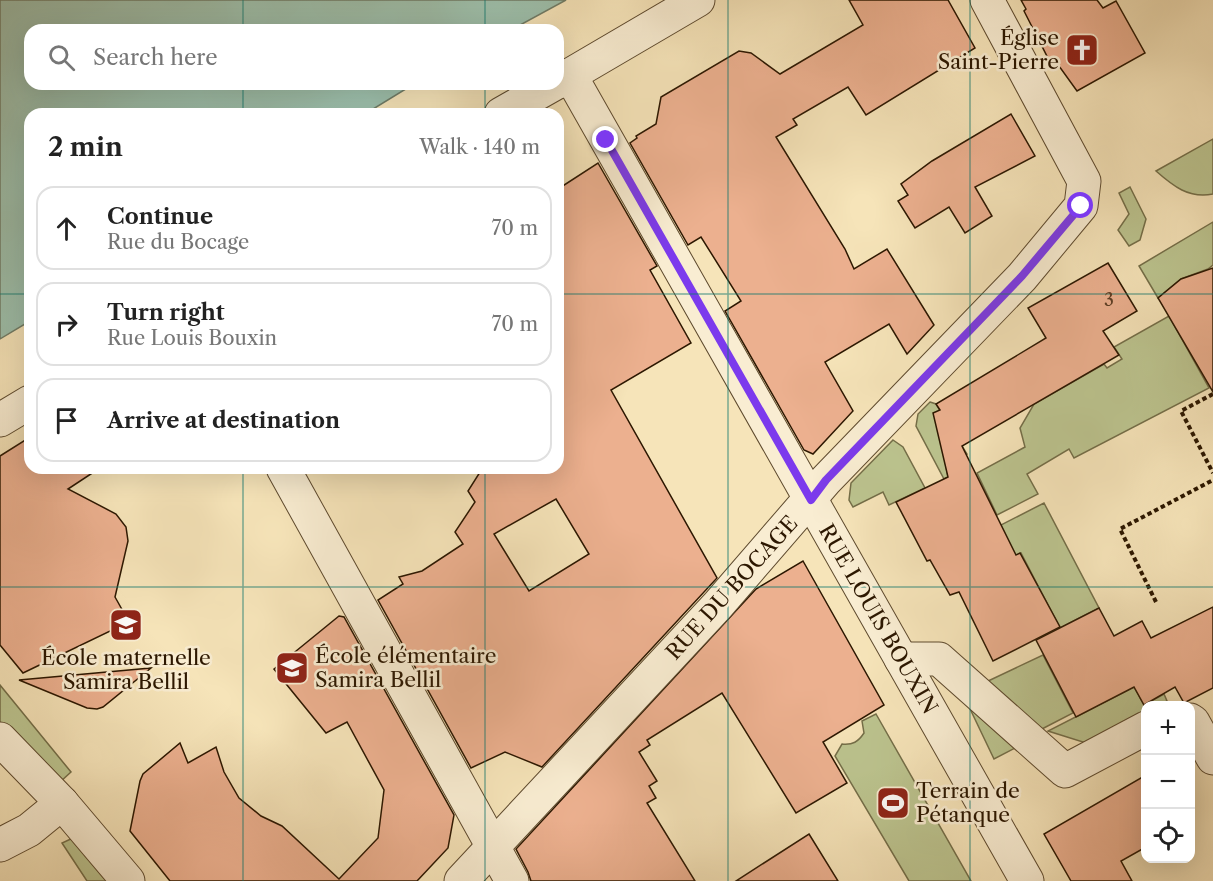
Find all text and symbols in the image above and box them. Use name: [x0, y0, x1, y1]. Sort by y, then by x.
search box: [24, 24, 564, 90]
place label: Église Saint-Pierre: [938, 25, 1059, 74]
church icon: Église Saint-Pierre: [1064, 32, 1100, 68]
icon: search: [45, 41, 78, 74]
text: Search here: [93, 44, 218, 71]
route end: [592, 126, 618, 152]
text: 2 min: [48, 131, 123, 163]
text: Walk · 140 m: [419, 135, 540, 159]
route start: [1067, 192, 1093, 218]
text: Continue: [107, 203, 213, 230]
icon: ahead: [50, 212, 83, 245]
text: 70 m: [492, 216, 538, 240]
text: Rue du Bocage: [107, 230, 249, 254]
house number: 3: [1104, 289, 1114, 311]
text: Turn right: [107, 299, 225, 326]
icon: right: [50, 308, 83, 341]
text: 70 m: [492, 312, 538, 336]
text: Rue Louis Bouxin: [107, 326, 277, 350]
icon: arrive: [50, 404, 83, 437]
text: Arrive at destination: [107, 407, 340, 434]
street label: RUE DU BOCAGE: [661, 511, 803, 665]
street label: RUE LOUIS BOUXIN: [814, 520, 943, 718]
school or university icon: École maternelle Samira Bellil: [108, 607, 144, 643]
place label: École élémentaire Samira Bellil: [315, 643, 496, 692]
place label: École maternelle Samira Bellil: [41, 645, 211, 694]
school or university icon: École élémentaire Samira Bellil: [274, 650, 310, 686]
map controls: [1141, 701, 1195, 863]
button: +: [1141, 701, 1195, 755]
button: −: [1141, 755, 1195, 809]
place label: Terrain de Pétanque: [916, 778, 1020, 827]
sports icon: Terrain de Pétanque: [875, 785, 911, 821]
button: locate: [1141, 809, 1195, 863]

